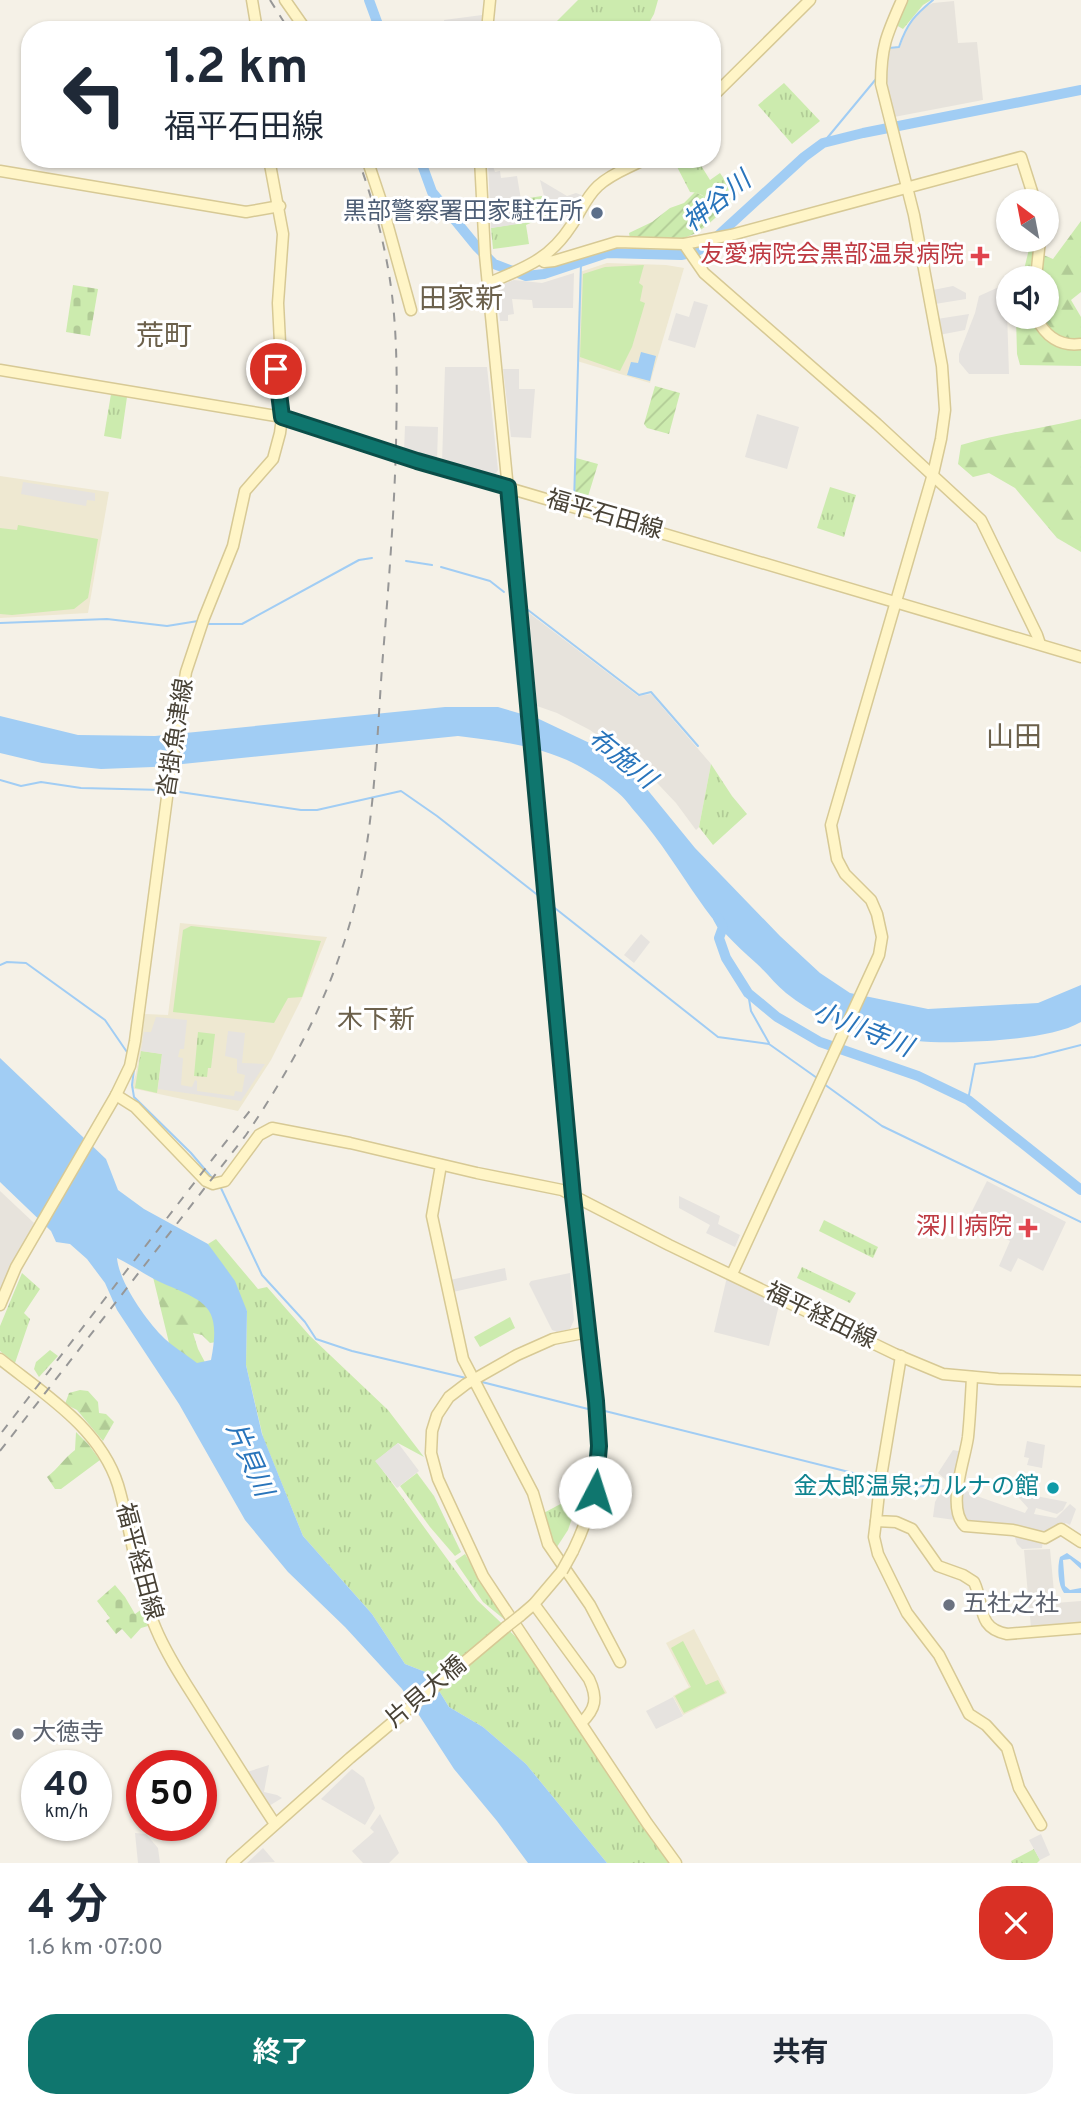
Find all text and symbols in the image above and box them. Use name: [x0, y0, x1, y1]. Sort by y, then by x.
text: 1.2 km: [164, 39, 308, 101]
icon: left: [49, 49, 140, 140]
text: 福平石田線: [164, 109, 324, 149]
water label: 神谷川: [677, 164, 761, 240]
north arrow: [996, 189, 1059, 252]
map controls: [996, 189, 1059, 329]
place label: 黒部警察署田家駐在所: [343, 198, 583, 228]
marker: 黒部警察署田家駐在所: [589, 205, 605, 221]
place label: 友愛病院会黒部温泉病院: [700, 241, 964, 271]
marker: 友愛病院会黒部温泉病院: [970, 246, 990, 266]
button: sound: [996, 266, 1059, 329]
district label: 田家新: [419, 283, 503, 319]
district label: 荒町: [136, 320, 192, 356]
pin: [246, 339, 306, 399]
icon: arrive: [257, 350, 295, 388]
street label: 福平石田線: [542, 485, 666, 547]
street label: 沓掛魚津線: [153, 676, 201, 800]
district label: 山田: [986, 721, 1042, 757]
water label: 布施川: [580, 723, 664, 799]
water label: 小川寺川: [808, 996, 919, 1067]
district label: 木下新: [337, 1005, 415, 1038]
place label: 深川病院: [916, 1213, 1012, 1243]
marker: 深川病院: [1018, 1218, 1038, 1238]
street label: 福平経田線: [759, 1277, 881, 1357]
water label: 片貝川: [217, 1418, 280, 1505]
position arrow: [558, 1455, 632, 1529]
place label: 金太郎温泉;カルナの館: [794, 1473, 1039, 1503]
marker: 金太郎温泉;カルナの館: [1045, 1480, 1061, 1496]
street label: 福平経田線: [108, 1500, 168, 1624]
place label: 五社之社: [963, 1590, 1059, 1620]
marker: 五社之社: [941, 1597, 957, 1613]
street label: 片貝大橋: [381, 1651, 473, 1735]
place label: 大徳寺: [32, 1719, 104, 1749]
marker: 大徳寺: [10, 1726, 26, 1742]
speed limit sign: 50: [126, 1750, 217, 1841]
text: 40: [44, 1764, 89, 1808]
text: km/h: [45, 1801, 88, 1824]
text: 4 分: [28, 1881, 108, 1934]
button: close: [979, 1886, 1053, 1960]
text: 1.6 km · 07:00: [28, 1934, 163, 1963]
button: 終了: [28, 2014, 534, 2094]
button: 共有: [548, 2014, 1053, 2094]

